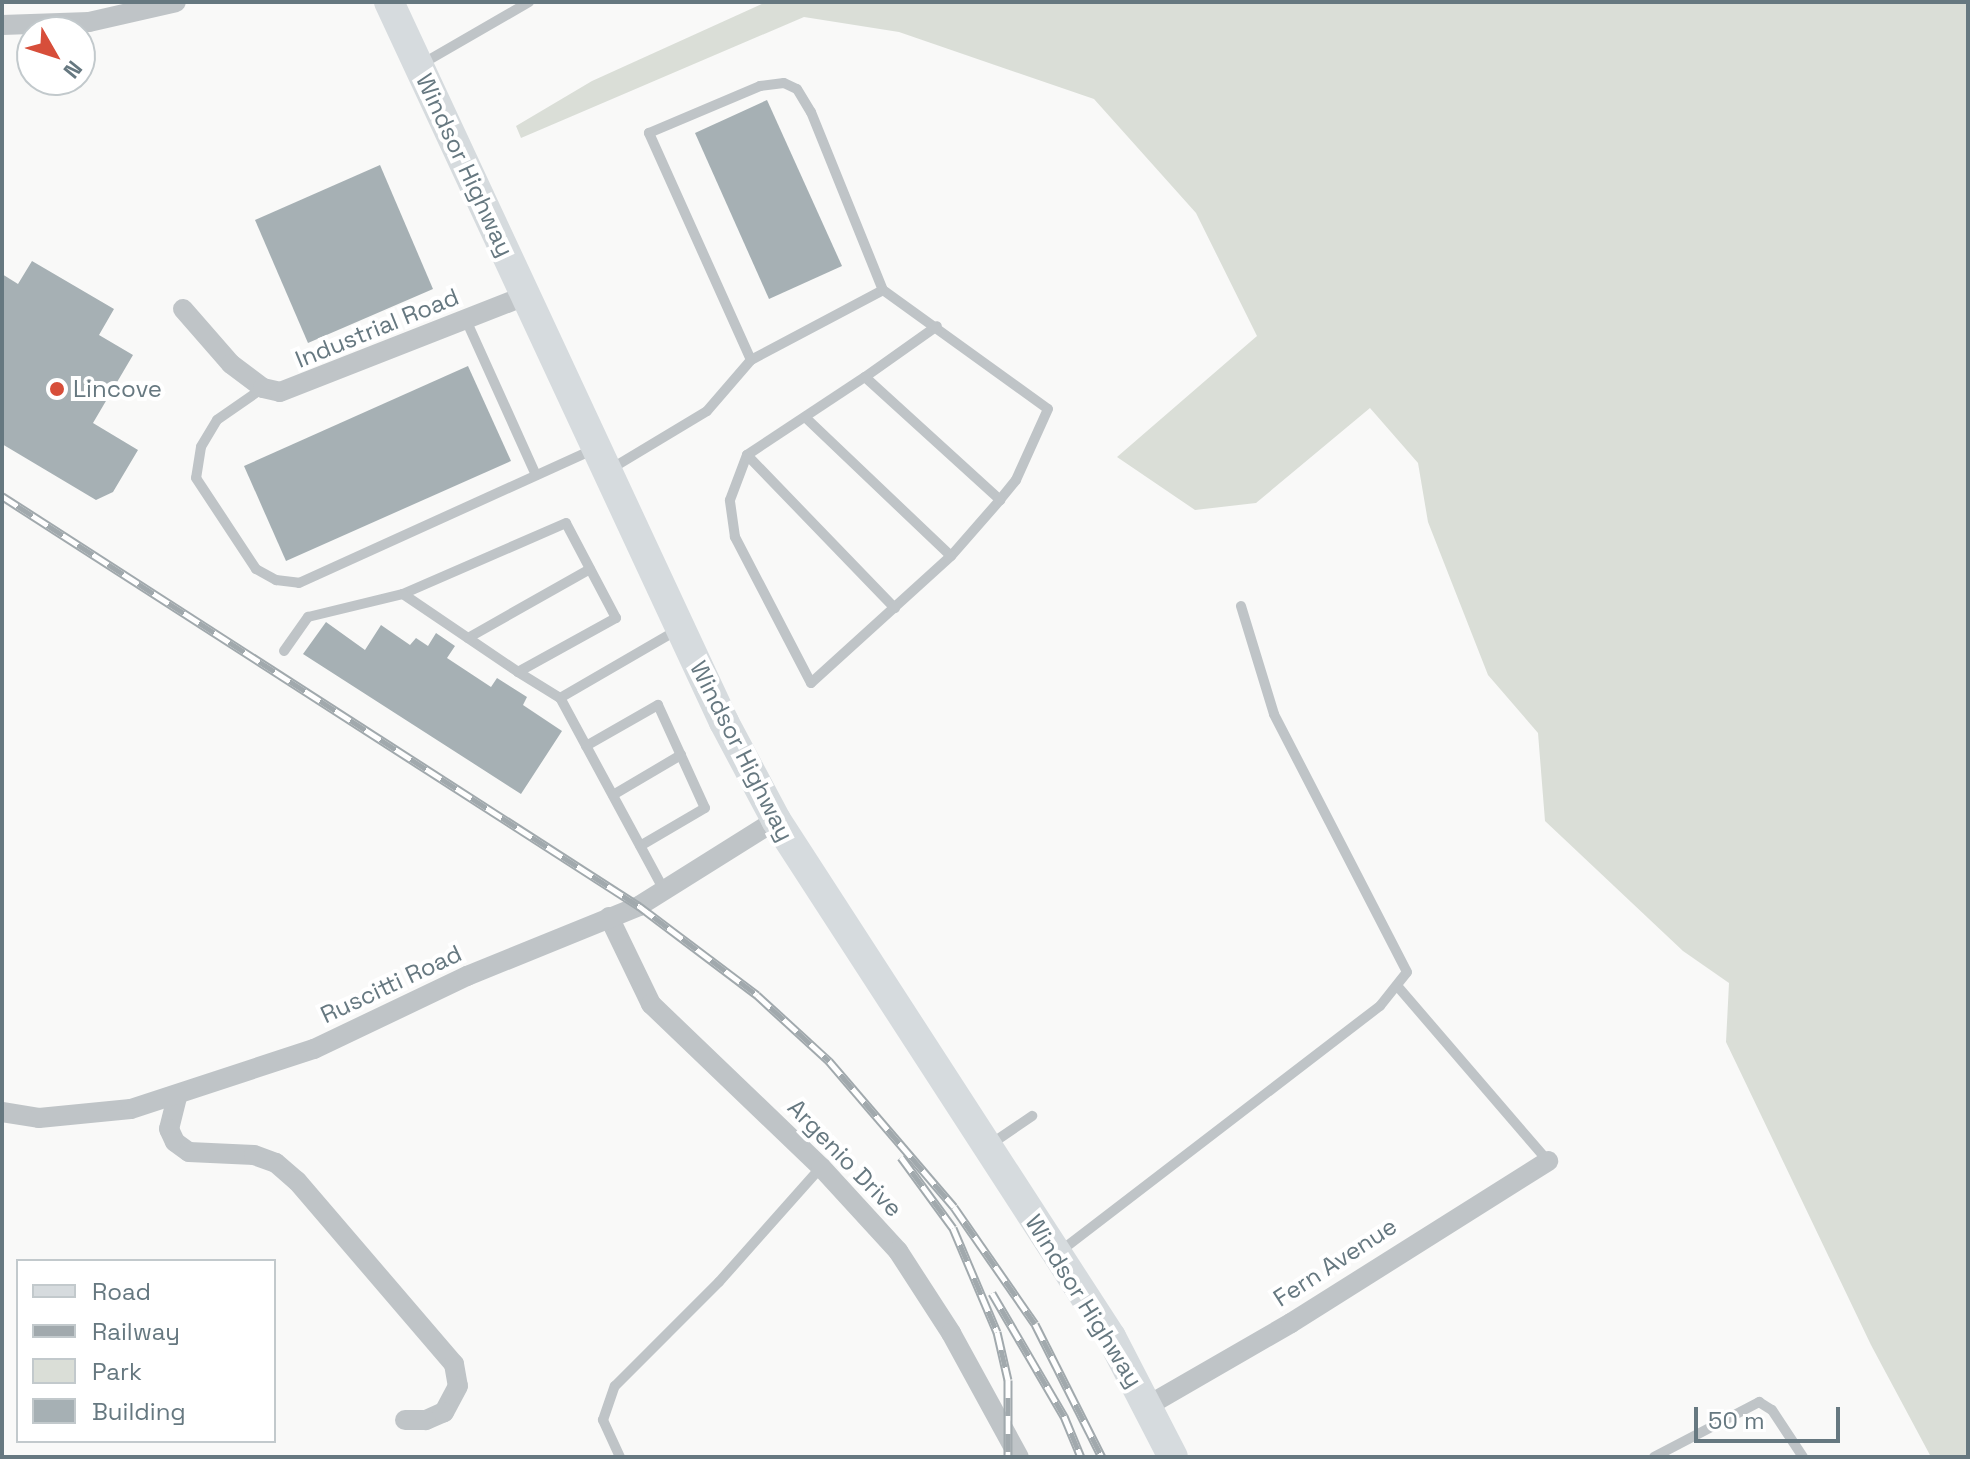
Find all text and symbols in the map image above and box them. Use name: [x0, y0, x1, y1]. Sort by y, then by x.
north arrow: [16, 16, 96, 96]
text: N: [58, 55, 89, 84]
street label: Windsor Highway: [410, 69, 520, 261]
street label: Industrial Road: [291, 282, 463, 374]
place label: Lincove: [73, 375, 162, 403]
marker: Lincove: [48, 380, 66, 398]
street label: Windsor Highway: [684, 656, 800, 846]
street label: Ruscitti Road: [316, 939, 466, 1029]
street label: Argenio Drive: [782, 1093, 908, 1223]
street label: Windsor Highway: [1019, 1209, 1149, 1393]
street label: Fern Avenue: [1268, 1211, 1402, 1313]
legend: [16, 1259, 276, 1443]
text: Road: [92, 1276, 151, 1307]
text: Railway: [92, 1316, 180, 1347]
text: Park: [92, 1356, 142, 1387]
scale bar: [1698, 1391, 1844, 1441]
text: Building: [92, 1396, 186, 1427]
text: 50 m: [1708, 1405, 1765, 1436]

